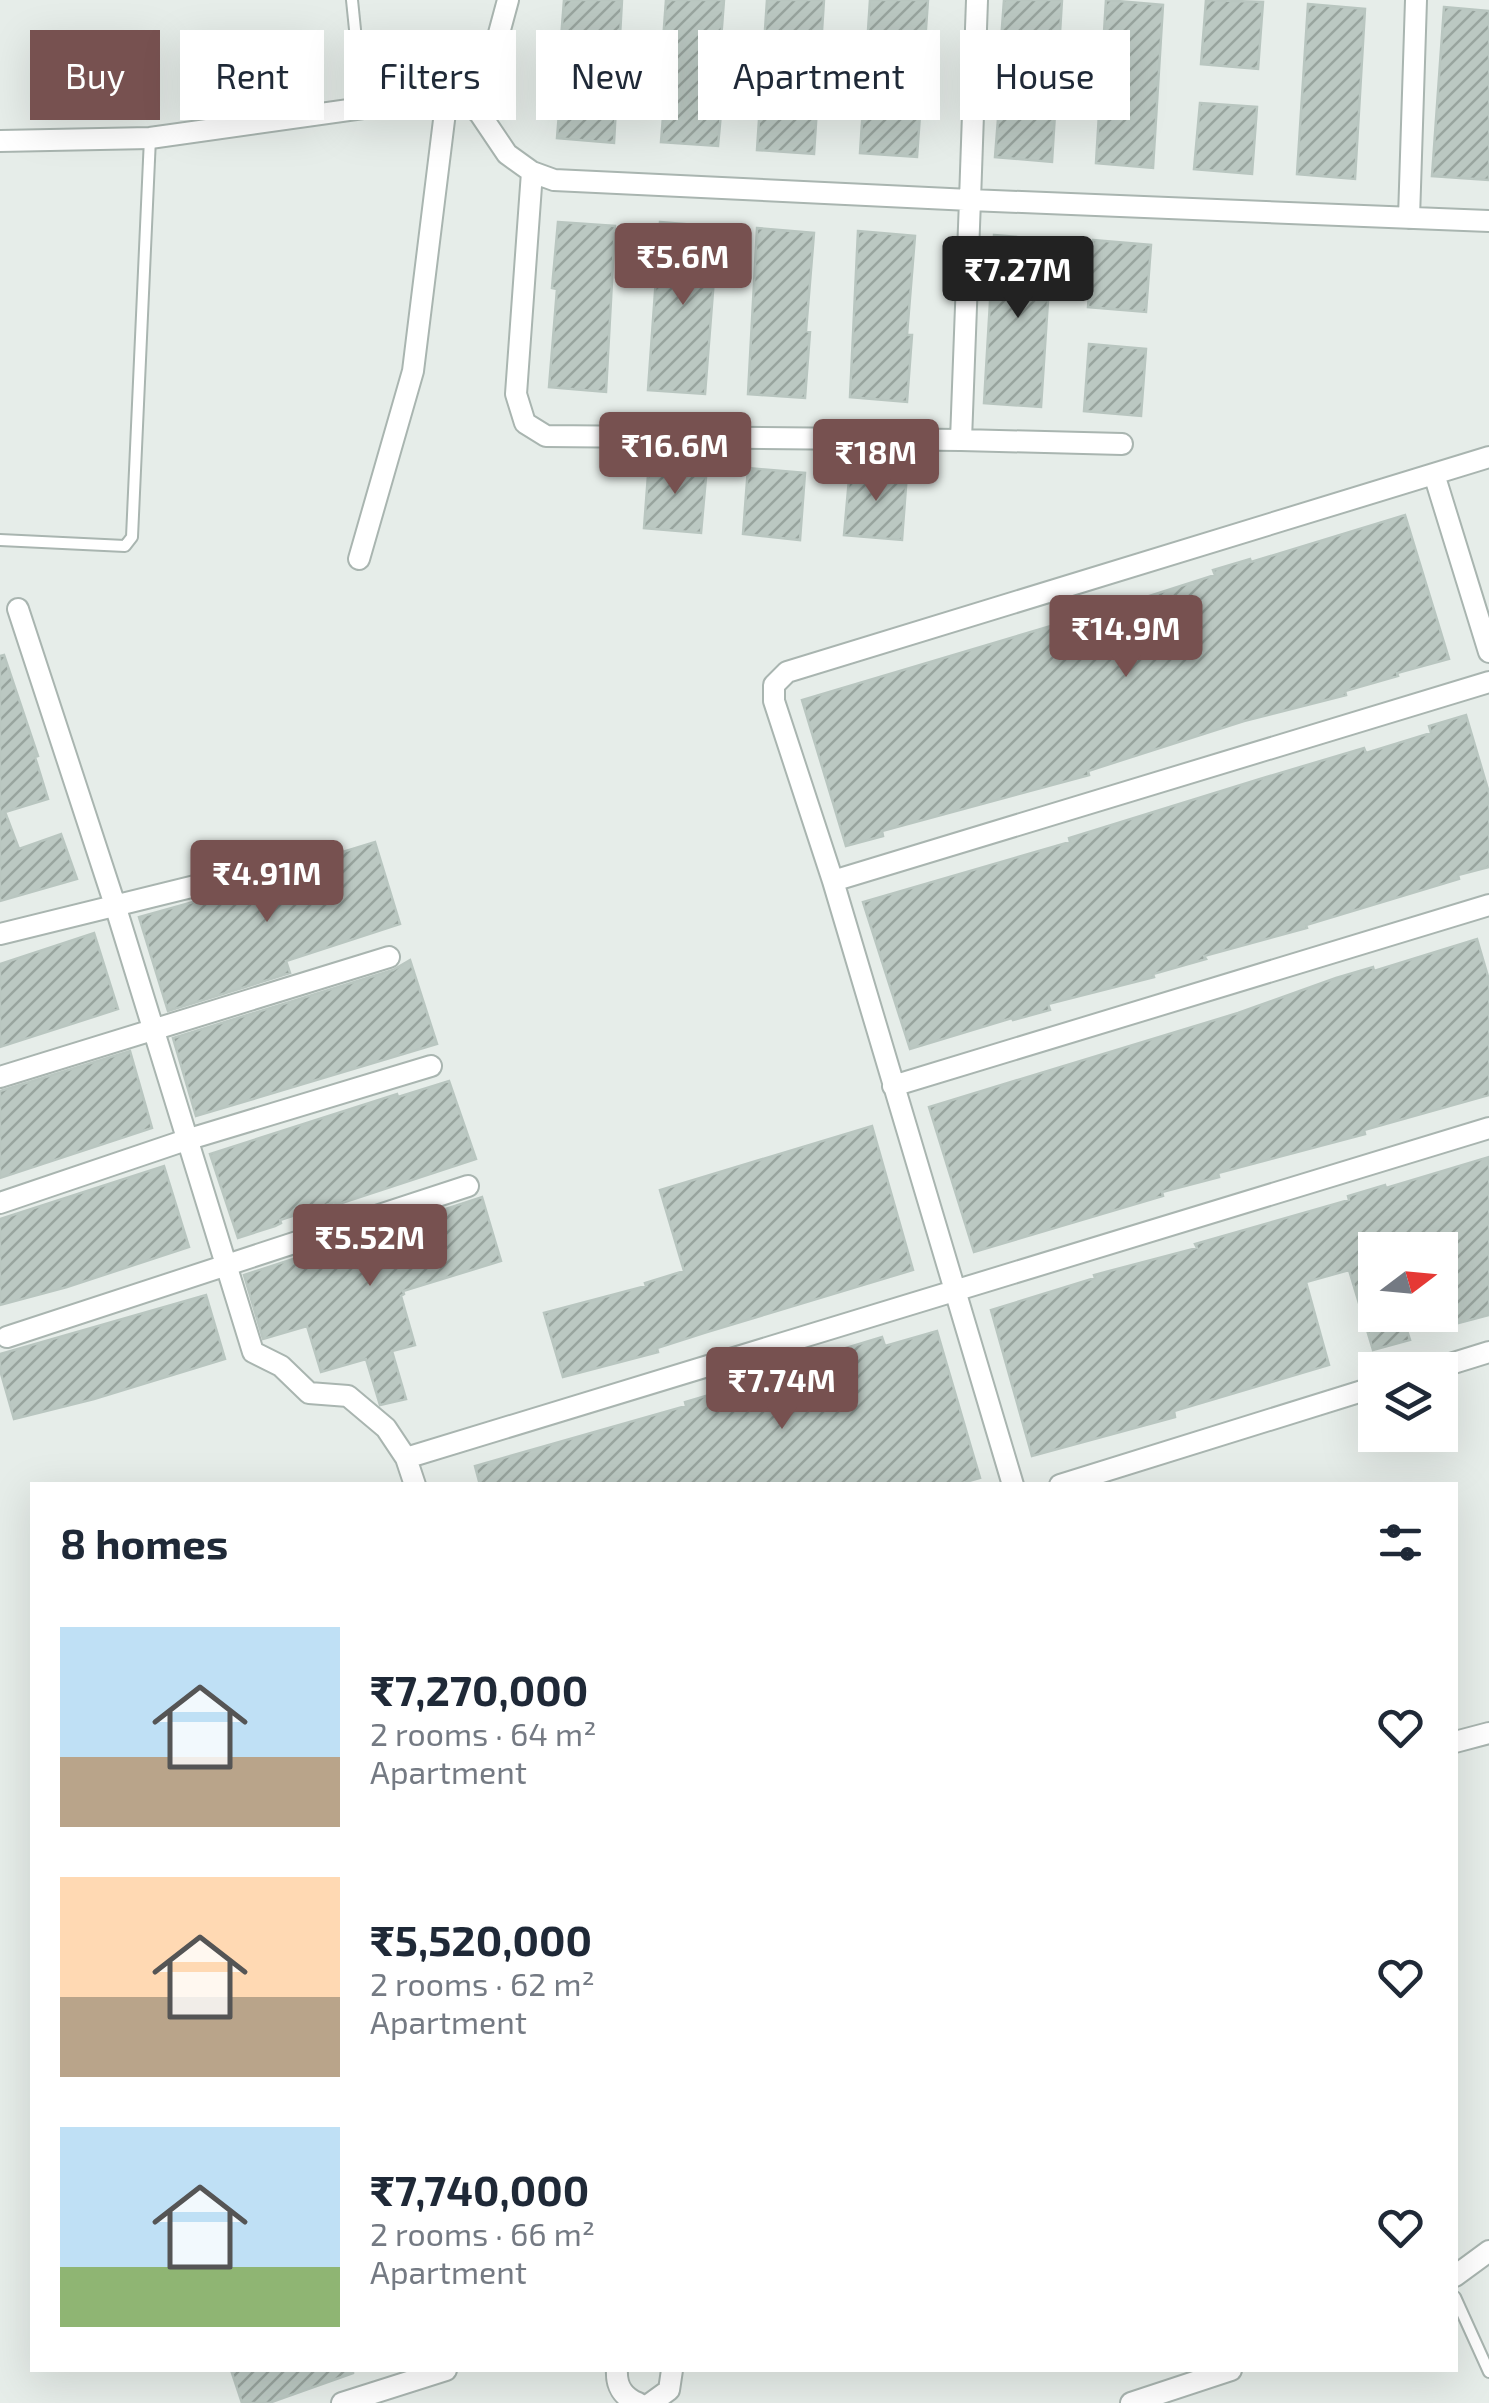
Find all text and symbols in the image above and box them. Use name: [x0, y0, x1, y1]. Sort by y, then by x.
chip: Buy: [30, 30, 160, 120]
chip: Rent: [180, 30, 324, 120]
chip: Filters: [344, 30, 516, 120]
chip: New: [536, 30, 678, 120]
chip: Apartment: [698, 30, 940, 120]
chip: House: [960, 30, 1130, 120]
pin: ₹5.6M: [613, 223, 753, 308]
text: ₹5.6M: [637, 236, 729, 274]
pin: ₹7.27M: [937, 236, 1099, 321]
text: ₹7.27M: [964, 249, 1072, 287]
pin: ₹16.6M: [594, 412, 756, 497]
pin: ₹18M: [817, 419, 935, 504]
text: ₹16.6M: [621, 425, 729, 463]
text: ₹18M: [835, 432, 917, 470]
pin: ₹14.9M: [1045, 595, 1207, 680]
text: ₹14.9M: [1071, 608, 1181, 646]
pin: ₹4.91M: [186, 840, 348, 925]
text: ₹4.91M: [212, 853, 322, 891]
pin: ₹5.52M: [289, 1204, 451, 1289]
text: ₹5.52M: [315, 1217, 425, 1255]
north arrow: [1358, 1232, 1458, 1332]
map controls: [1358, 1232, 1458, 1452]
pin: ₹7.74M: [701, 1347, 863, 1432]
button: layers: [1358, 1352, 1458, 1452]
text: ₹7.74M: [728, 1360, 836, 1398]
icon: filters: [1373, 1515, 1428, 1570]
text: 8 homes: [60, 1517, 228, 1567]
text: ₹7,270,000: [370, 1664, 588, 1714]
icon: home: [140, 1667, 260, 1787]
icon: heart: [1373, 1700, 1428, 1755]
text: 2 rooms · 64 m²: [370, 1714, 596, 1752]
text: Apartment: [370, 1752, 527, 1790]
text: ₹5,520,000: [370, 1914, 592, 1964]
icon: home: [140, 1917, 260, 2037]
icon: heart: [1373, 1950, 1428, 2005]
text: 2 rooms · 62 m²: [370, 1964, 595, 2002]
text: Apartment: [370, 2002, 527, 2040]
text: ₹7,740,000: [370, 2164, 589, 2214]
icon: home: [140, 2167, 260, 2287]
icon: heart: [1373, 2200, 1428, 2255]
text: 2 rooms · 66 m²: [370, 2214, 595, 2252]
text: Apartment: [370, 2252, 527, 2290]

